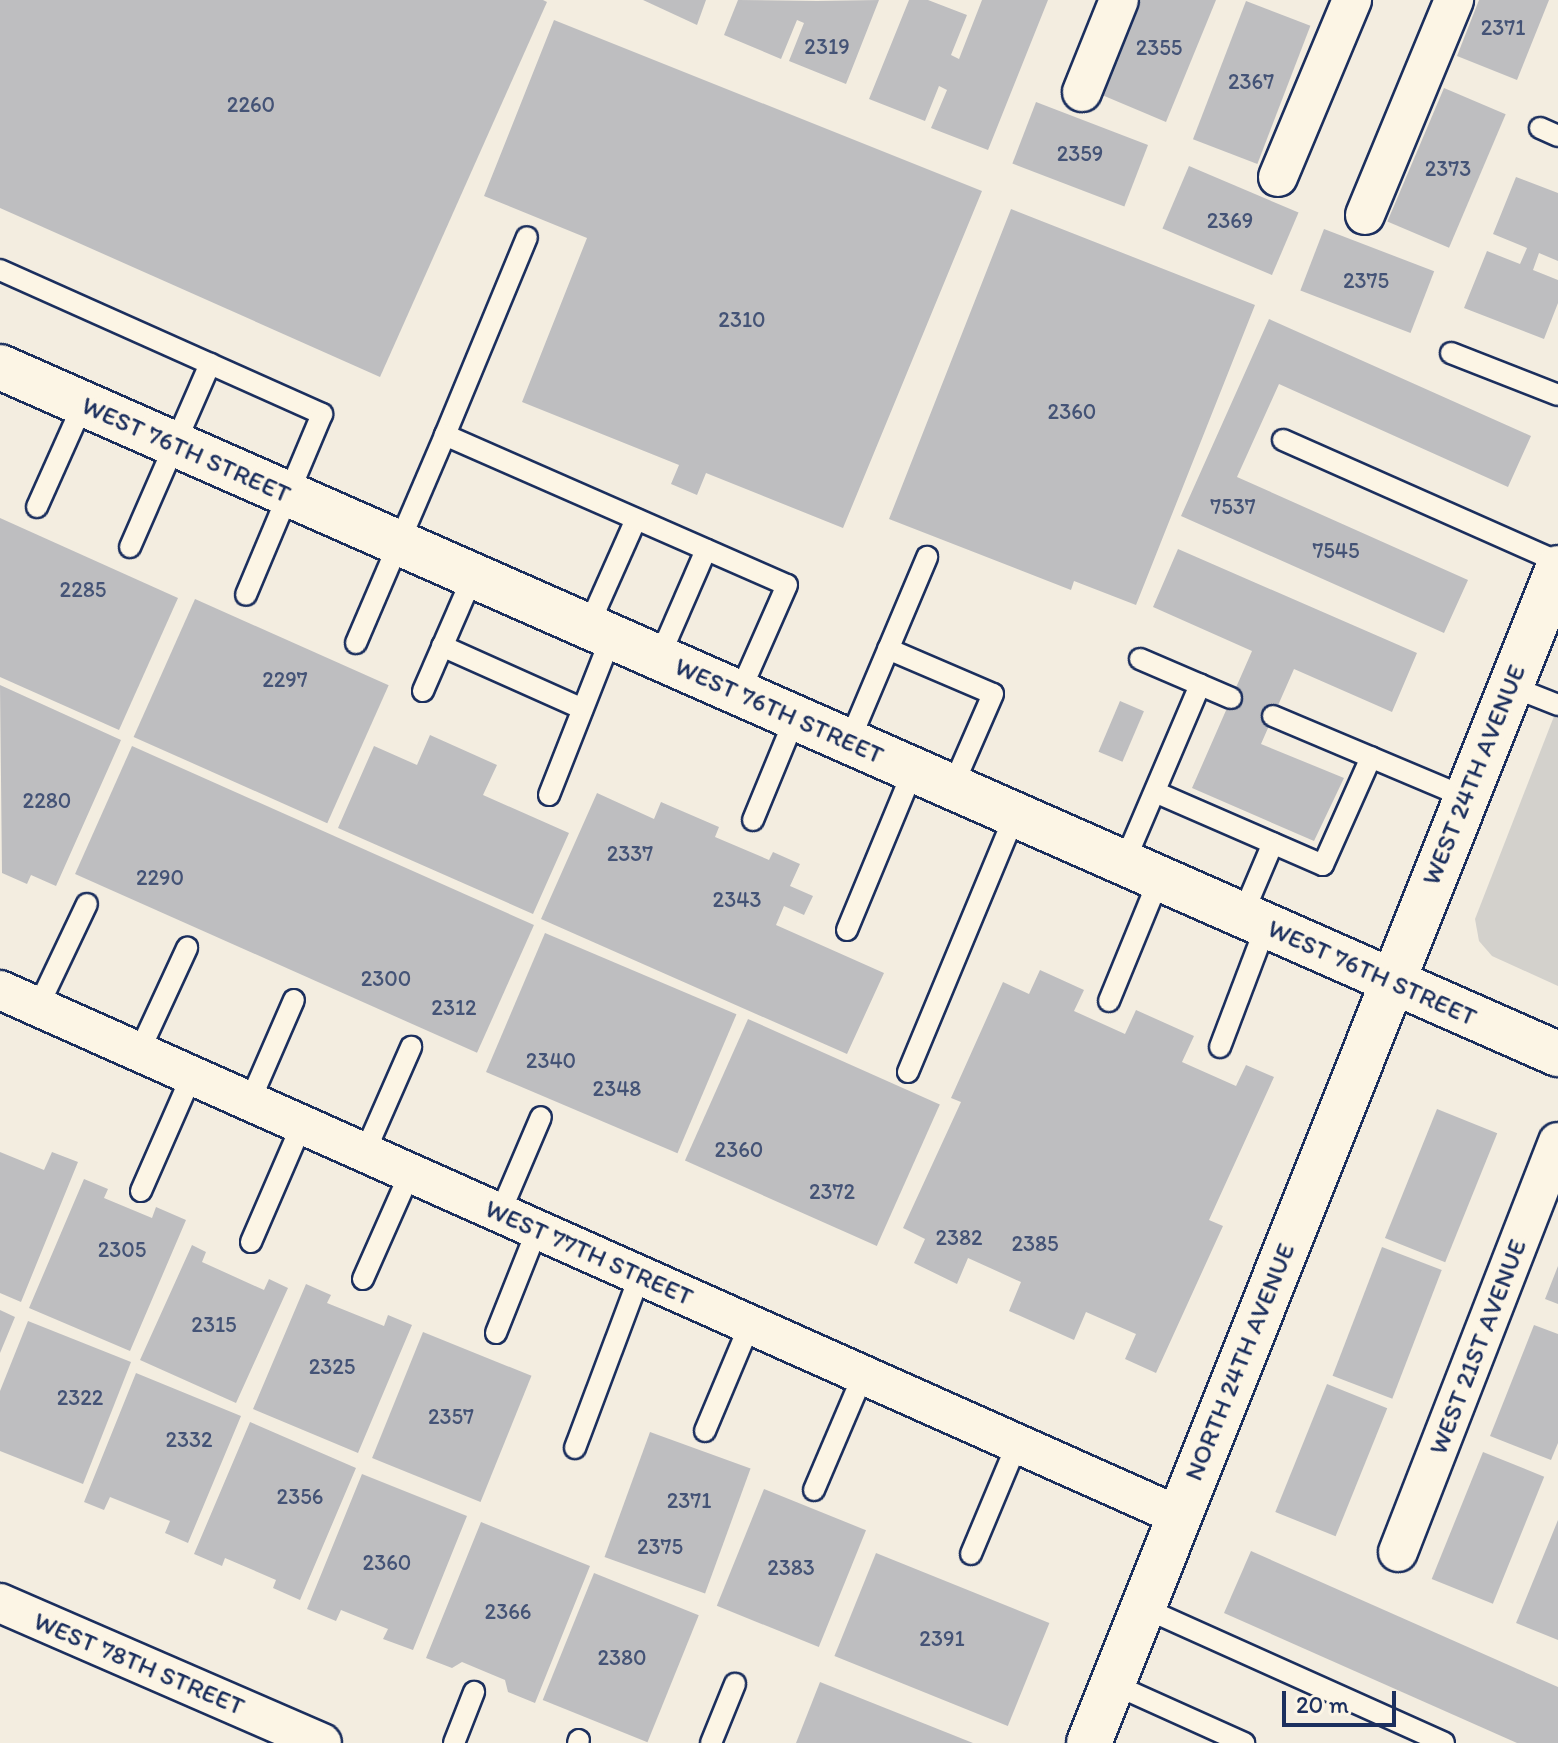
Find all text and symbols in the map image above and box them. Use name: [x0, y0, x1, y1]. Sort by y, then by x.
house number: 2371: [1481, 15, 1525, 41]
house number: 2319: [804, 34, 850, 60]
house number: 2355: [1136, 35, 1182, 61]
house number: 2367: [1228, 69, 1274, 95]
house number: 2260: [227, 92, 275, 118]
house number: 2359: [1057, 141, 1103, 167]
house number: 2373: [1425, 156, 1471, 182]
house number: 2369: [1207, 208, 1253, 234]
house number: 2375: [1343, 268, 1389, 294]
house number: 2310: [718, 307, 766, 333]
street label: WEST 76TH STREET: [77, 390, 295, 510]
house number: 2360: [1048, 399, 1096, 425]
house number: 7537: [1210, 494, 1256, 520]
house number: 7545: [1312, 538, 1360, 564]
house number: 2285: [60, 577, 106, 603]
street label: WEST 76TH STREET: [670, 651, 888, 771]
street label: WEST 24TH AVENUE: [1416, 661, 1532, 889]
house number: 2297: [262, 667, 308, 693]
house number: 2280: [23, 788, 71, 814]
house number: 2337: [607, 841, 653, 867]
house number: 2290: [136, 865, 184, 891]
house number: 2343: [713, 887, 761, 913]
street label: WEST 76TH STREET: [1263, 913, 1481, 1033]
house number: 2300: [361, 966, 411, 992]
house number: 2312: [431, 995, 477, 1021]
house number: 2340: [526, 1048, 576, 1074]
house number: 2348: [593, 1076, 641, 1102]
house number: 2360: [715, 1137, 763, 1163]
house number: 2372: [809, 1179, 855, 1205]
street label: WEST 77TH STREET: [480, 1193, 698, 1313]
house number: 2382: [935, 1225, 983, 1251]
house number: 2385: [1011, 1231, 1059, 1257]
street label: WEST 21ST AVENUE: [1423, 1235, 1533, 1459]
house number: 2305: [98, 1237, 146, 1263]
street label: NORTH 24TH AVENUE: [1178, 1239, 1302, 1485]
house number: 2315: [191, 1312, 237, 1338]
house number: 2325: [309, 1354, 355, 1380]
house number: 2322: [57, 1385, 103, 1411]
house number: 2357: [428, 1404, 474, 1430]
house number: 2332: [165, 1427, 213, 1453]
house number: 2356: [277, 1484, 323, 1510]
house number: 2371: [667, 1488, 711, 1514]
house number: 2375: [637, 1534, 683, 1560]
house number: 2360: [363, 1550, 411, 1576]
house number: 2383: [767, 1555, 815, 1581]
house number: 2366: [485, 1599, 531, 1625]
street label: WEST 78TH STREET: [29, 1606, 249, 1722]
house number: 2391: [919, 1626, 965, 1652]
house number: 2380: [597, 1645, 647, 1671]
scale bar: [1286, 1675, 1400, 1725]
text: 20 m: [1296, 1690, 1349, 1719]

